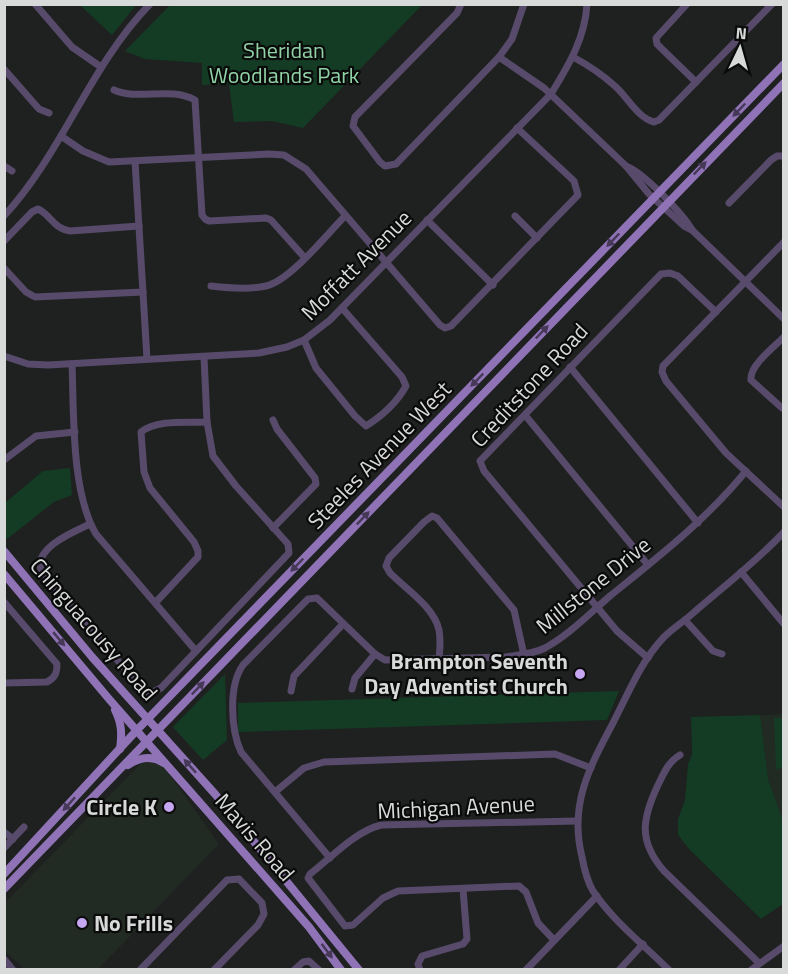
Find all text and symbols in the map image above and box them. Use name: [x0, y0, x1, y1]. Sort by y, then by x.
north arrow: [710, 18, 770, 78]
text: N: [735, 21, 748, 45]
park label: Sheridan Woodlands Park: [209, 33, 360, 92]
one-way arrow: [732, 103, 746, 118]
one-way arrow: [693, 161, 707, 175]
street label: Moffatt Avenue: [293, 202, 419, 328]
one-way arrow: [607, 233, 621, 247]
street label: Creditstone Road: [462, 315, 596, 455]
one-way arrow: [535, 325, 548, 340]
street label: Steeles Avenue West: [299, 373, 459, 537]
one-way arrow: [471, 373, 485, 387]
one-way arrow: [355, 511, 369, 525]
street label: Millstone Drive: [528, 528, 658, 642]
street label: Chinguacousy Road: [22, 550, 166, 708]
one-way arrow: [291, 558, 305, 572]
one-way arrow: [52, 631, 65, 646]
place label: Brampton Seventh Day Adventist Church: [364, 644, 568, 703]
marker: Brampton Seventh Day Adventist Church: [573, 667, 587, 681]
one-way arrow: [191, 681, 205, 696]
one-way arrow: [184, 759, 197, 774]
street label: Mavis Road: [207, 785, 303, 889]
street label: Michigan Avenue: [377, 786, 535, 828]
place label: Circle K: [86, 790, 157, 824]
one-way arrow: [63, 796, 76, 811]
marker: Circle K: [162, 800, 176, 814]
place label: No Frills: [94, 906, 173, 940]
marker: No Frills: [75, 916, 89, 930]
one-way arrow: [321, 944, 333, 959]

